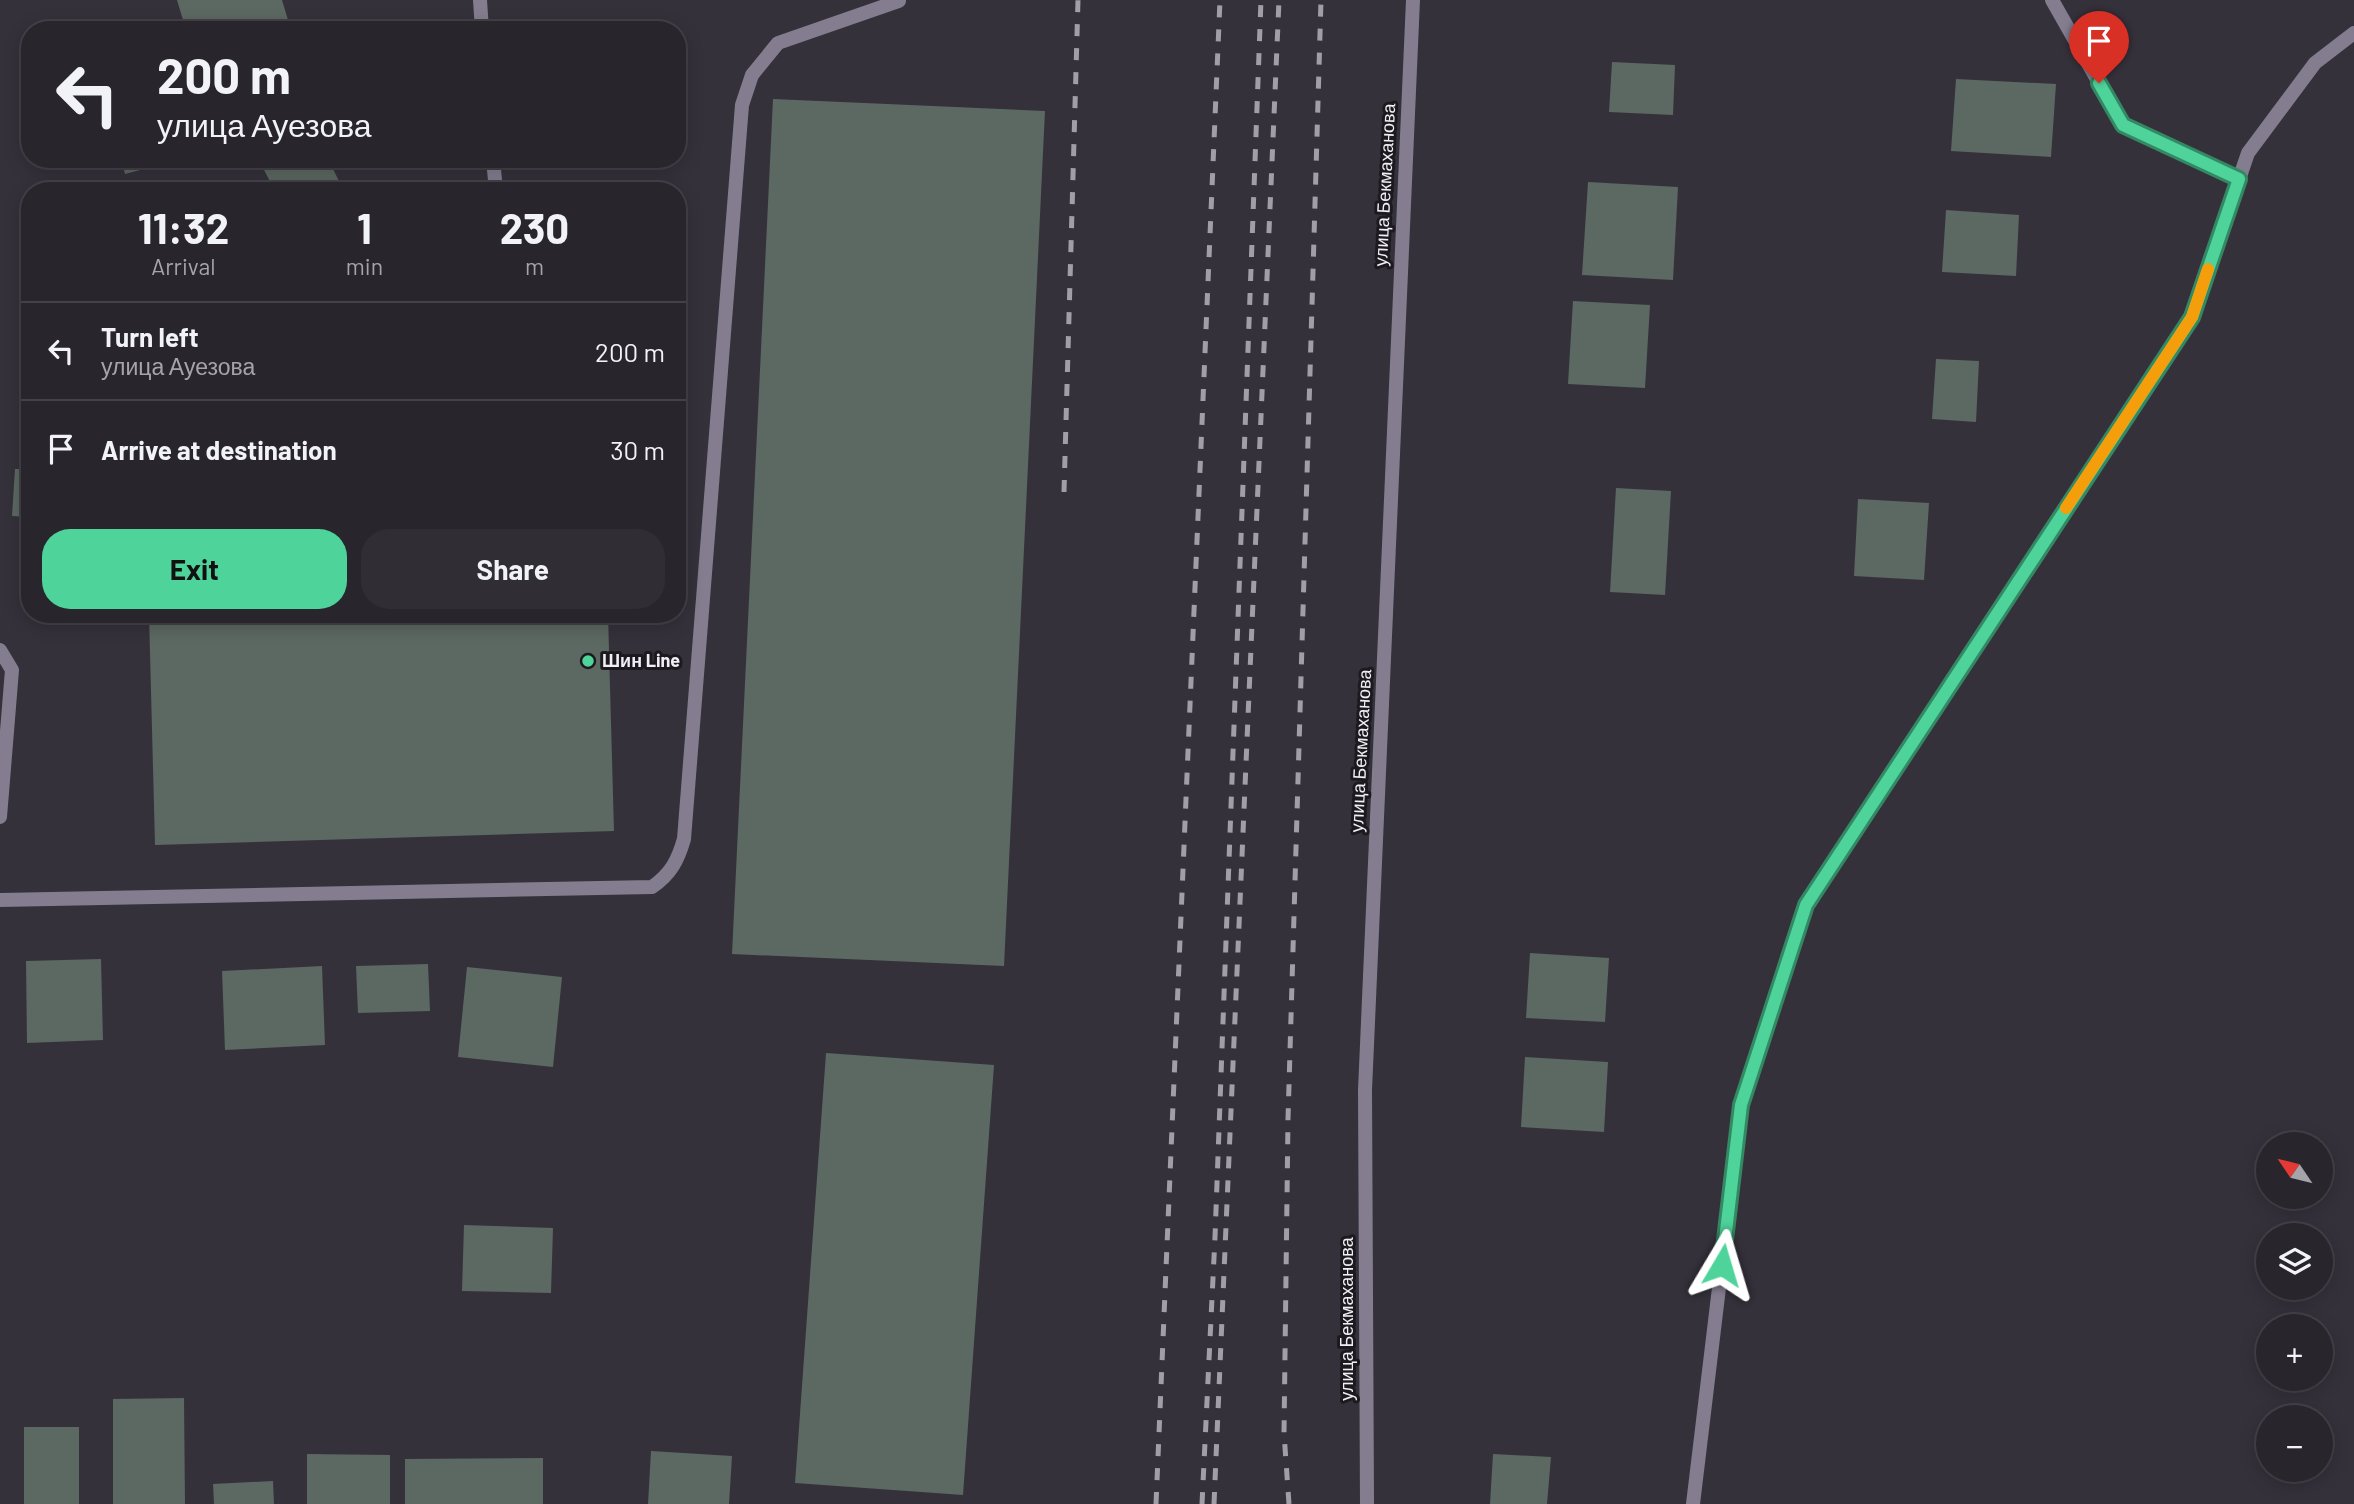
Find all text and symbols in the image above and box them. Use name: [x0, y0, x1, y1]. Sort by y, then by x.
pin: [2069, 11, 2129, 83]
icon: arrive: [2080, 22, 2118, 60]
text: 200 m: [157, 45, 291, 104]
icon: left: [42, 49, 133, 140]
street label: улица Бекмаханова: [1369, 102, 1399, 267]
text: улица Ауезова: [157, 105, 372, 143]
text: 11:32: [138, 202, 229, 252]
text: 1: [357, 202, 372, 252]
text: 230: [500, 202, 569, 252]
text: Arrival: [151, 252, 216, 280]
text: min: [346, 252, 383, 280]
text: m: [525, 252, 544, 280]
text: Turn left: [101, 321, 199, 352]
icon: left: [42, 332, 80, 370]
text: 200 m: [595, 336, 665, 367]
text: улица Ауезова: [101, 352, 255, 380]
icon: arrive: [42, 430, 80, 468]
text: Arrive at destination: [101, 434, 337, 465]
text: 30 m: [610, 434, 665, 465]
button: Exit: [42, 529, 347, 609]
button: Share: [361, 529, 665, 609]
place label: Шин Line: [602, 649, 680, 671]
marker: Шин Line: [580, 653, 596, 669]
street label: улица Бекмаханова: [1345, 668, 1375, 833]
north arrow: [2256, 1132, 2333, 1209]
map controls: [2256, 1132, 2333, 1482]
button: layers: [2256, 1223, 2333, 1300]
position arrow: [1685, 1228, 1759, 1302]
street label: улица Бекмаханова: [1335, 1236, 1357, 1401]
button: +: [2256, 1314, 2333, 1391]
button: −: [2256, 1405, 2333, 1482]

